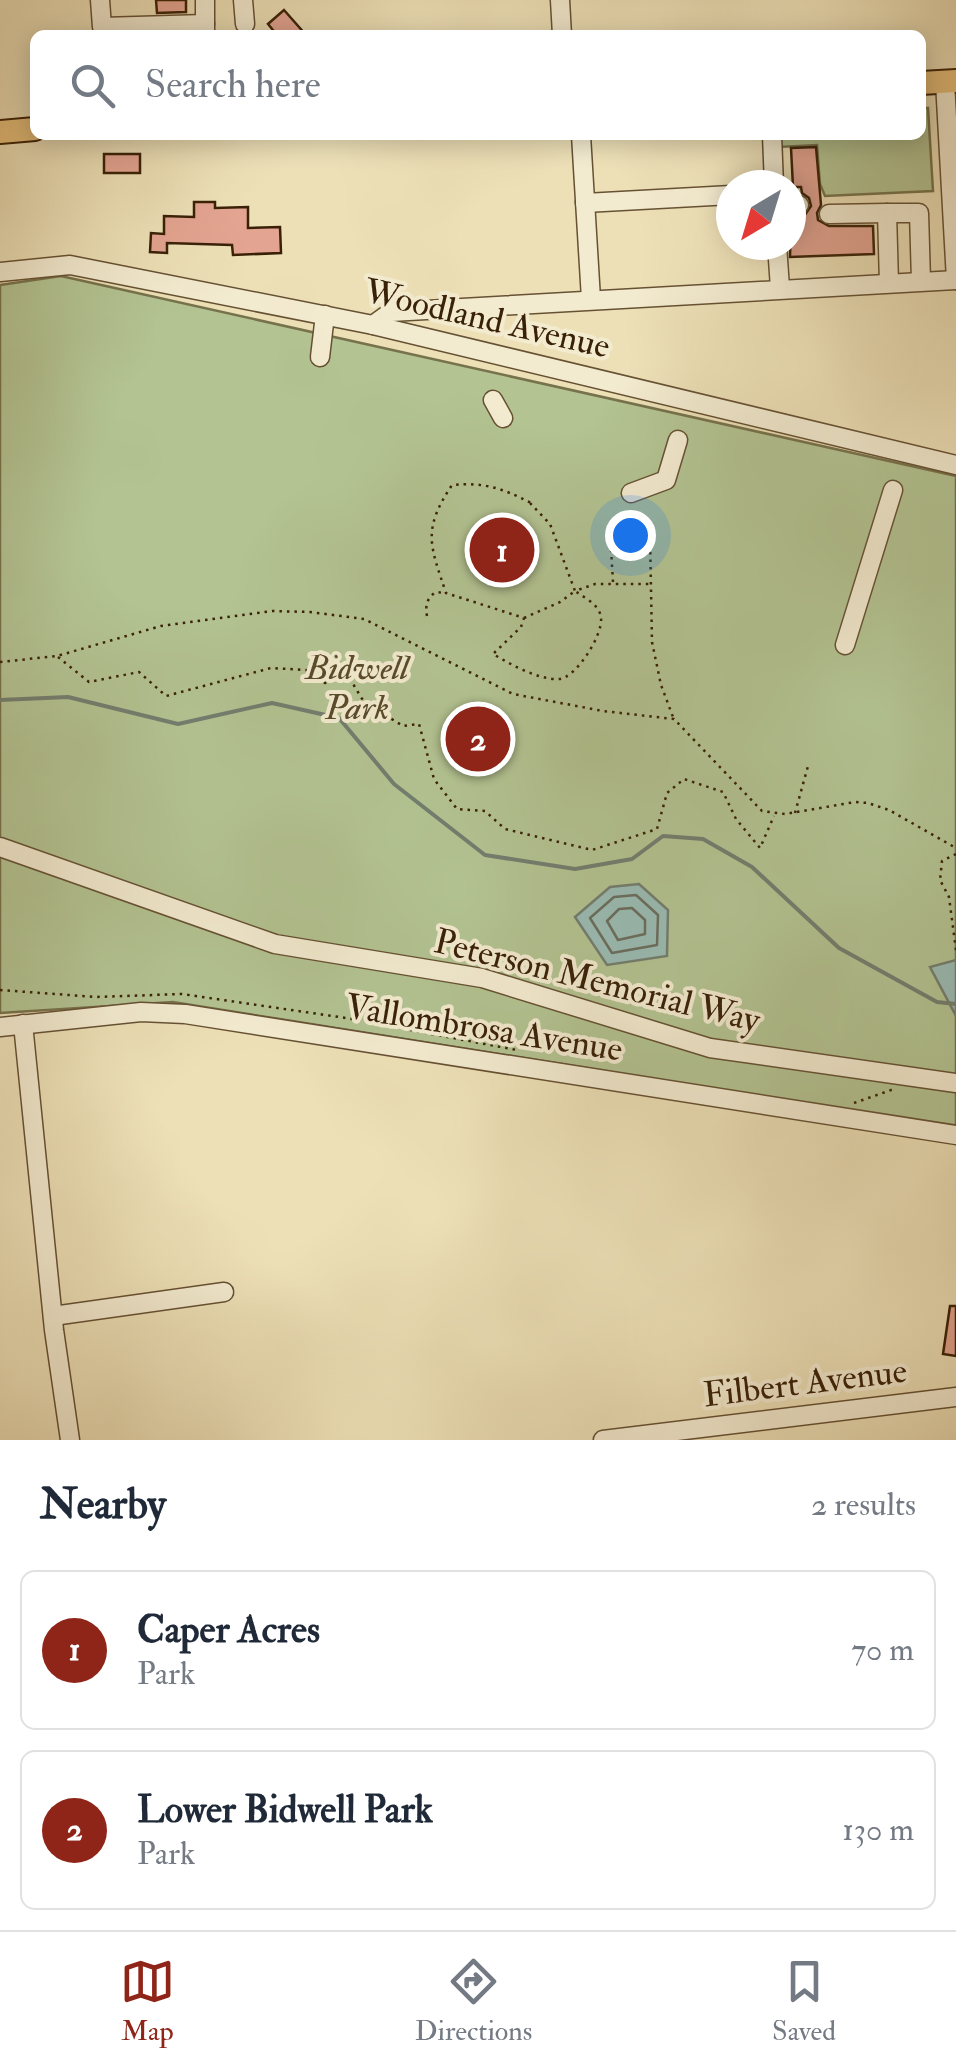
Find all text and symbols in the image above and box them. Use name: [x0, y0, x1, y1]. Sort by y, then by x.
search box: [30, 30, 926, 140]
icon: search: [65, 58, 120, 113]
text: Search here: [145, 61, 321, 109]
north arrow: [716, 170, 806, 260]
street label: Woodland Avenue: [359, 269, 614, 369]
your location: [605, 510, 656, 561]
pin: 1: [470, 512, 534, 588]
park label: Bidwell Park: [304, 646, 411, 730]
pin: 2: [446, 702, 510, 776]
street label: Peterson Memorial Way: [429, 919, 765, 1043]
street label: Vallombrosa Avenue: [342, 984, 626, 1072]
street label: Filbert Avenue: [701, 1349, 909, 1417]
text: Nearby: [40, 1479, 166, 1531]
text: 2 results: [811, 1485, 916, 1525]
text: Caper Acres: [137, 1606, 320, 1654]
text: 1: [69, 1630, 80, 1670]
text: 70 m: [851, 1630, 914, 1670]
text: Park: [137, 1654, 195, 1694]
text: Lower Bidwell Park: [137, 1786, 433, 1834]
text: 2: [66, 1810, 83, 1850]
text: 130 m: [842, 1810, 914, 1850]
text: Park: [137, 1834, 195, 1874]
tab: Map: [120, 1954, 175, 2049]
tab: Directions: [415, 1954, 532, 2049]
tab: Saved: [772, 1954, 836, 2049]

